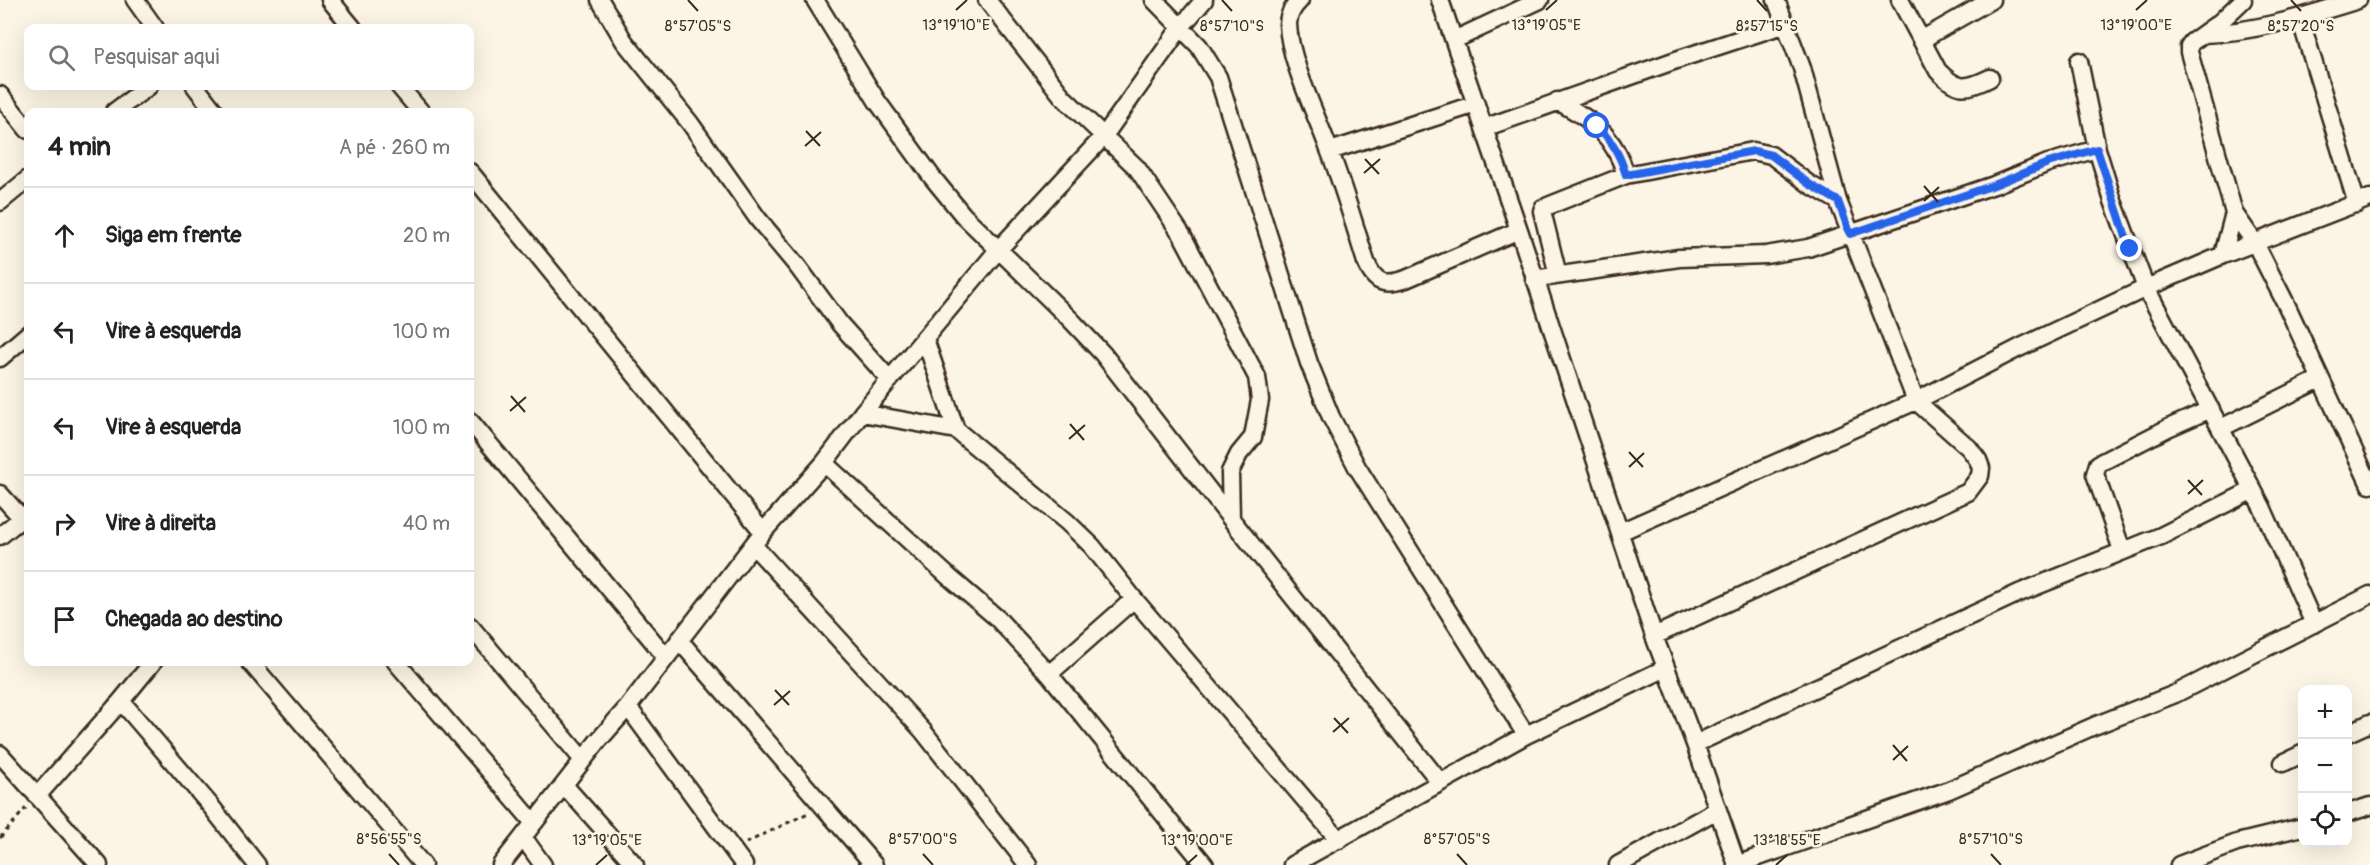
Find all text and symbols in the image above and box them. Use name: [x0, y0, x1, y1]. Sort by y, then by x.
text: 13°19'10"E: [922, 16, 990, 35]
text: 13°19'05"E: [1511, 16, 1581, 35]
text: 13°19'00"E: [2100, 16, 2172, 35]
text: 8°57'05"S: [665, 17, 731, 36]
text: 8°57'10"S: [1200, 17, 1264, 36]
text: 8°57'15"S: [1736, 17, 1798, 36]
text: 8°57'20"S: [2268, 17, 2334, 36]
search box: [24, 24, 474, 90]
icon: search: [45, 41, 78, 74]
text: Pesquisar aqui: [93, 43, 219, 71]
route start: [1583, 112, 1609, 138]
text: 4 min: [48, 131, 111, 163]
text: A pé · 260 m: [339, 135, 450, 160]
icon: ahead: [48, 219, 81, 252]
text: Siga em frente: [105, 221, 241, 249]
text: 20 m: [403, 223, 450, 248]
route end: [2116, 235, 2142, 261]
icon: left: [48, 315, 81, 348]
text: Vire à esquerda: [105, 317, 241, 345]
text: 100 m: [393, 319, 450, 344]
icon: left: [48, 411, 81, 444]
text: Vire à esquerda: [105, 413, 241, 441]
text: 100 m: [393, 415, 450, 440]
icon: right: [48, 507, 81, 540]
text: Vire à direita: [105, 509, 216, 537]
text: 40 m: [403, 511, 450, 536]
icon: arrive: [48, 603, 81, 636]
text: Chegada ao destino: [105, 605, 283, 633]
map controls: [2298, 685, 2352, 847]
button: +: [2298, 685, 2352, 739]
button: −: [2298, 739, 2352, 793]
button: locate: [2298, 793, 2352, 847]
text: 8°56'55"S: [356, 830, 422, 849]
text: 8°57'00"S: [889, 830, 957, 849]
text: 8°57'05"S: [1424, 830, 1490, 849]
text: 8°57'10"S: [1959, 830, 2023, 849]
text: 13°19'05"E: [572, 831, 642, 850]
text: 13°19'00"E: [1161, 831, 1233, 850]
text: 13°18'55"E: [1753, 831, 1821, 850]

